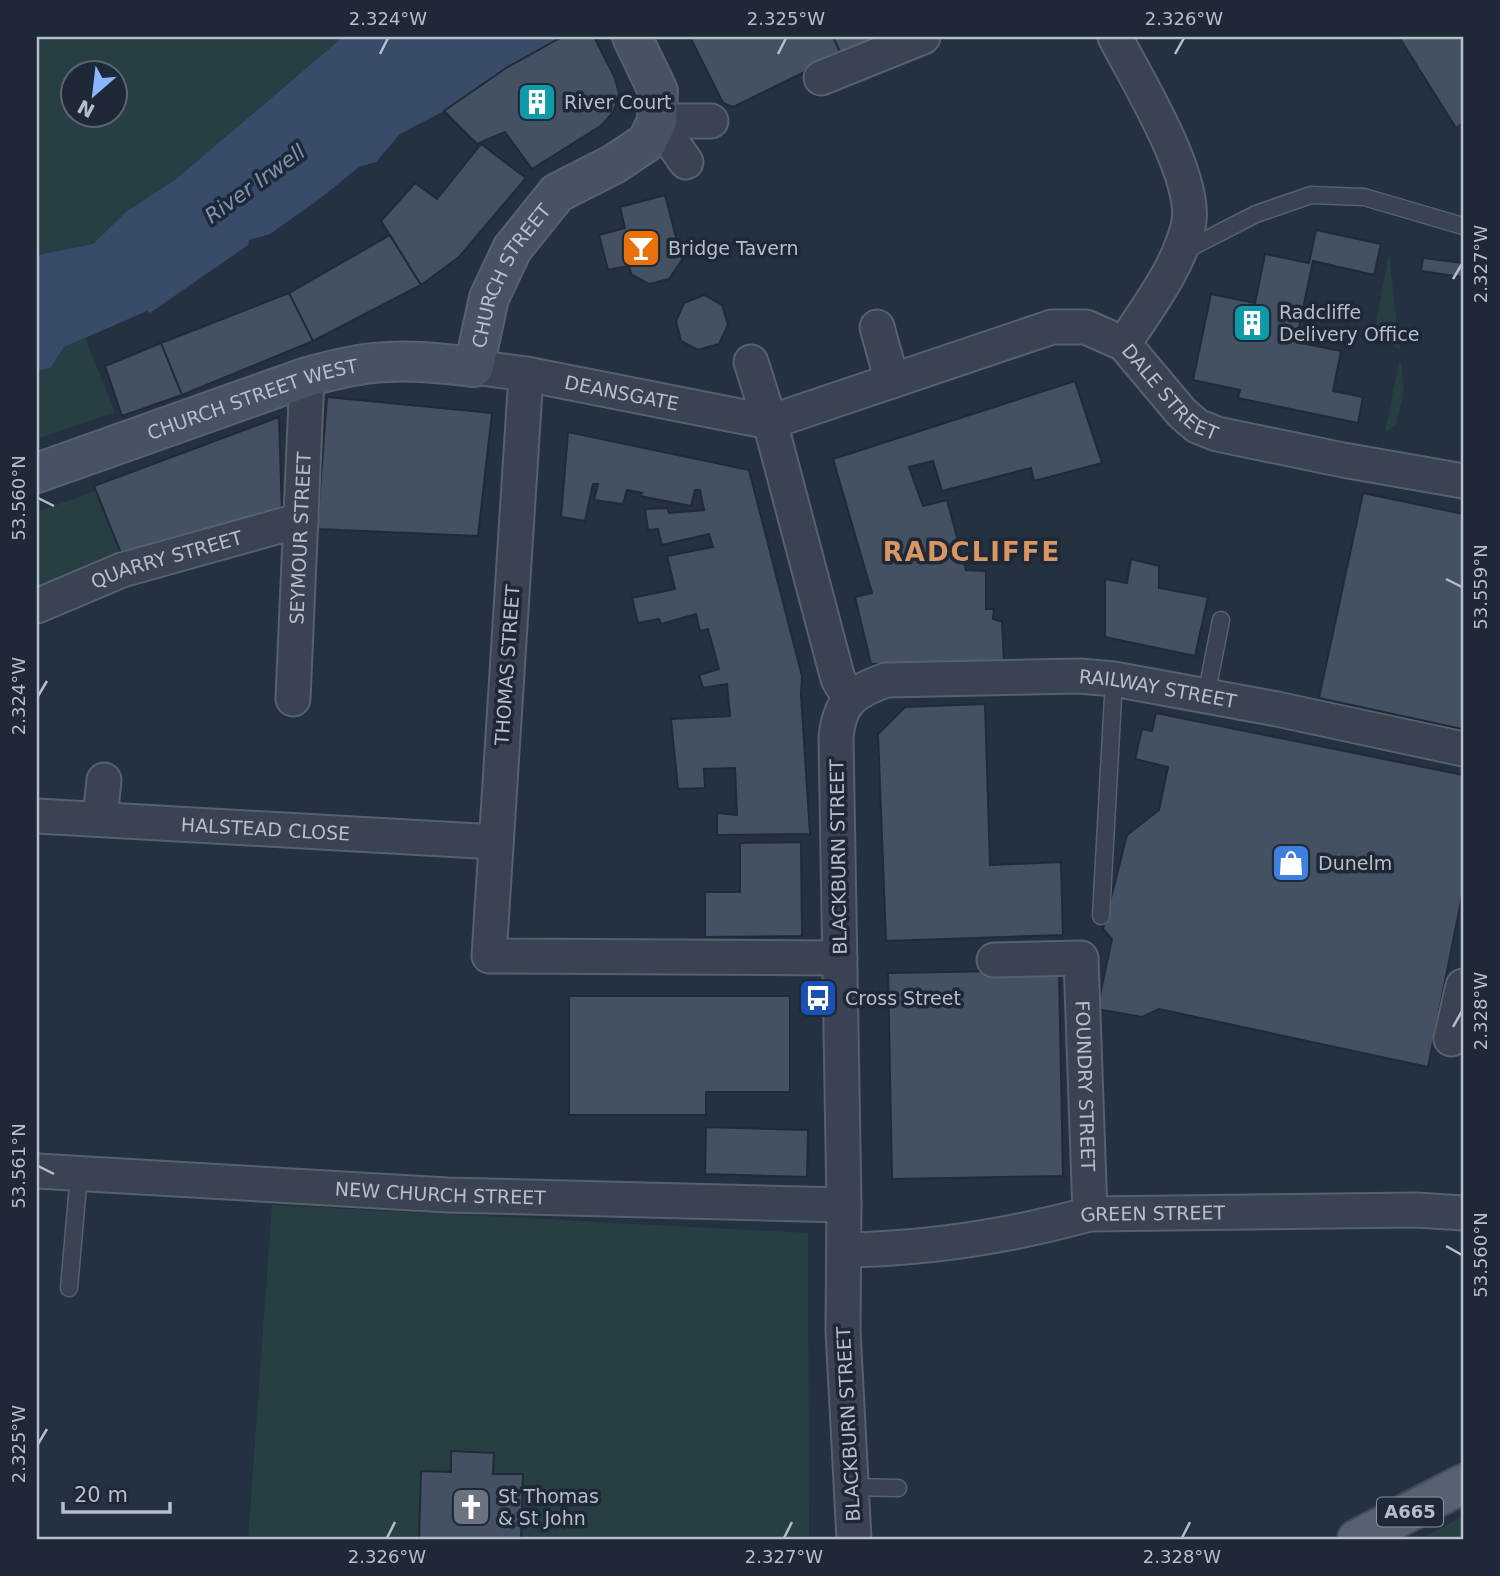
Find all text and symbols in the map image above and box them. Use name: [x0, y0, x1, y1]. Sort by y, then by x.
text: 2.324°W: [349, 8, 427, 29]
text: 2.325°W: [747, 8, 825, 29]
text: 2.326°W: [1145, 8, 1223, 29]
north arrow: [60, 60, 130, 130]
building icon: River Court: [516, 81, 558, 123]
place label: River Court: [564, 91, 671, 113]
text: N: [74, 96, 98, 122]
water label: River Irwell: [200, 140, 310, 228]
street label: CHURCH STREET: [467, 199, 555, 350]
text: 2.327°W: [1470, 225, 1491, 303]
bar icon: Bridge Tavern: [620, 227, 662, 269]
place label: Bridge Tavern: [668, 237, 799, 259]
place label: Radcliffe Delivery Office: [1279, 301, 1419, 345]
building icon: Radcliffe Delivery Office: [1231, 302, 1273, 344]
street label: DALE STREET: [1118, 340, 1222, 444]
street label: CHURCH STREET WEST: [144, 354, 360, 444]
street label: DEANSGATE: [563, 371, 681, 415]
street label: SEYMOUR STREET: [285, 451, 315, 625]
text: 53.560°N: [8, 455, 29, 541]
street label: QUARRY STREET: [87, 526, 245, 593]
district label: RADCLIFFE: [883, 537, 1061, 567]
text: 53.559°N: [1470, 544, 1491, 630]
street label: THOMAS STREET: [490, 584, 524, 747]
text: 2.324°W: [8, 657, 29, 735]
street label: RAILWAY STREET: [1078, 665, 1239, 712]
street label: BLACKBURN STREET: [825, 759, 851, 955]
street label: HALSTEAD CLOSE: [180, 813, 351, 845]
shop icon: Dunelm: [1270, 842, 1312, 884]
place label: Dunelm: [1318, 852, 1392, 874]
text: 2.328°W: [1470, 972, 1491, 1050]
bus stop icon: Cross Street: [797, 977, 839, 1019]
place label: Cross Street: [845, 987, 961, 1009]
street label: FOUNDRY STREET: [1072, 1000, 1100, 1172]
text: 53.561°N: [8, 1123, 29, 1209]
street label: NEW CHURCH STREET: [334, 1177, 546, 1208]
street label: GREEN STREET: [1078, 1201, 1226, 1227]
text: 53.560°N: [1470, 1212, 1491, 1298]
street label: BLACKBURN STREET: [832, 1326, 864, 1522]
text: 2.325°W: [8, 1405, 29, 1483]
scale bar: [63, 1471, 170, 1515]
text: 20 m: [74, 1483, 128, 1507]
place label: St Thomas & St John: [498, 1485, 599, 1529]
church icon: St Thomas & St John: [450, 1486, 492, 1528]
road number: A665: [1377, 1498, 1443, 1526]
text: 2.326°W: [348, 1546, 426, 1567]
text: 2.327°W: [745, 1546, 823, 1567]
text: 2.328°W: [1143, 1546, 1221, 1567]

